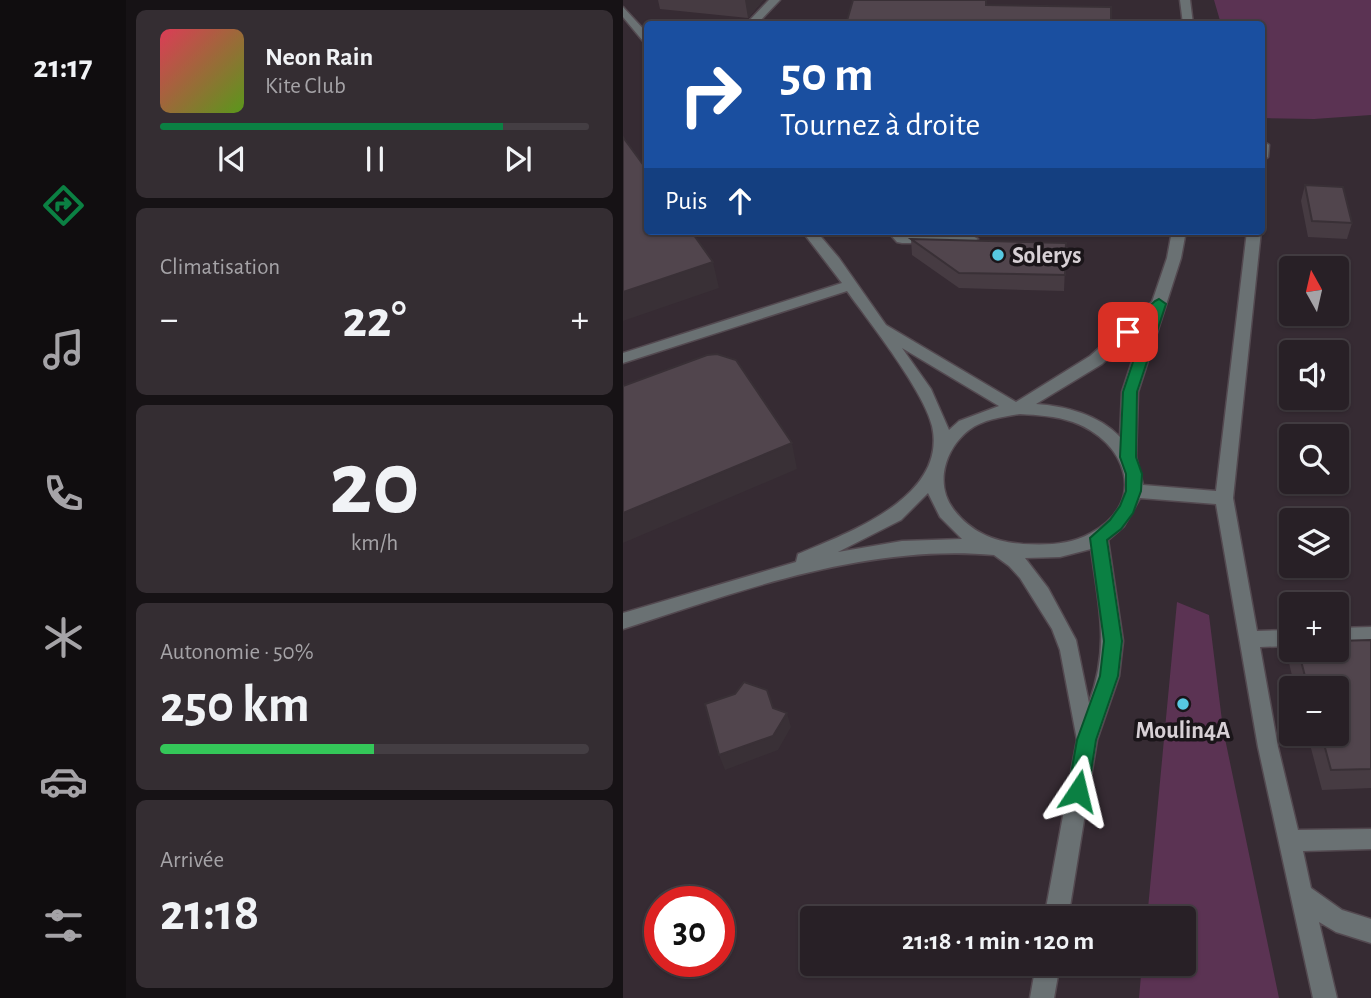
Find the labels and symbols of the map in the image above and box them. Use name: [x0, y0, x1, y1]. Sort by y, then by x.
place label: Solerys: [1012, 244, 1082, 268]
marker: Solerys: [990, 247, 1006, 263]
north arrow: [1279, 256, 1349, 326]
pin: [1098, 302, 1158, 362]
marker: Moulin4A: [1175, 696, 1191, 712]
place label: Moulin4A: [1136, 719, 1231, 743]
position arrow: [1041, 754, 1115, 828]
speed limit sign: 30: [644, 886, 735, 977]

